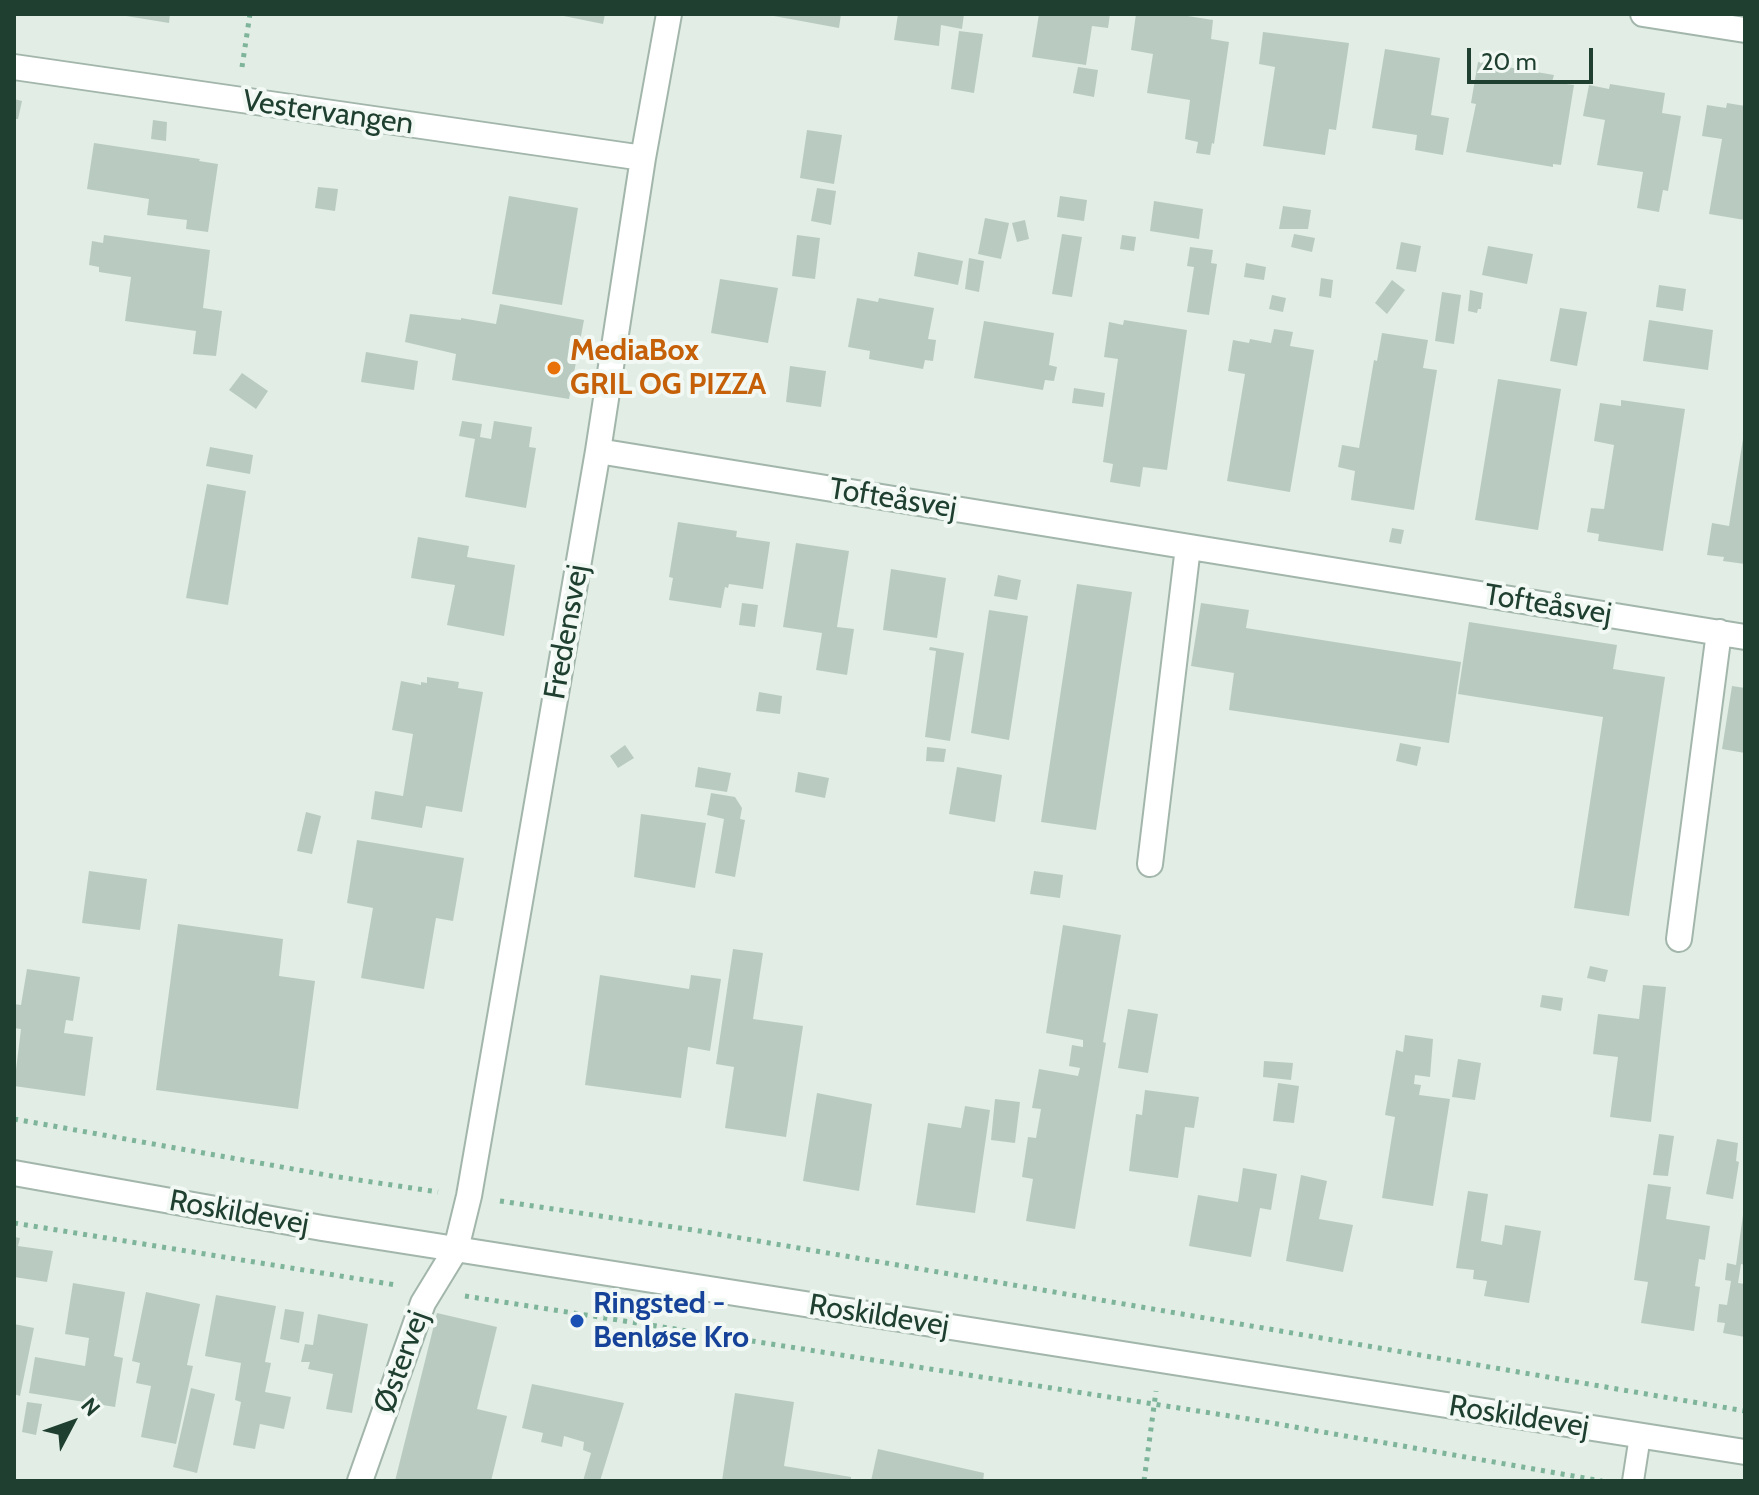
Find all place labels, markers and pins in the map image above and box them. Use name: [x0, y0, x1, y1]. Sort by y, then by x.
place label: MediaBox GRIL OG PIZZA: [570, 333, 766, 404]
marker: MediaBox GRIL OG PIZZA: [545, 359, 563, 377]
place label: Ringsted - Benløse Kro: [593, 1286, 749, 1356]
marker: Ringsted - Benløse Kro: [568, 1312, 586, 1330]

